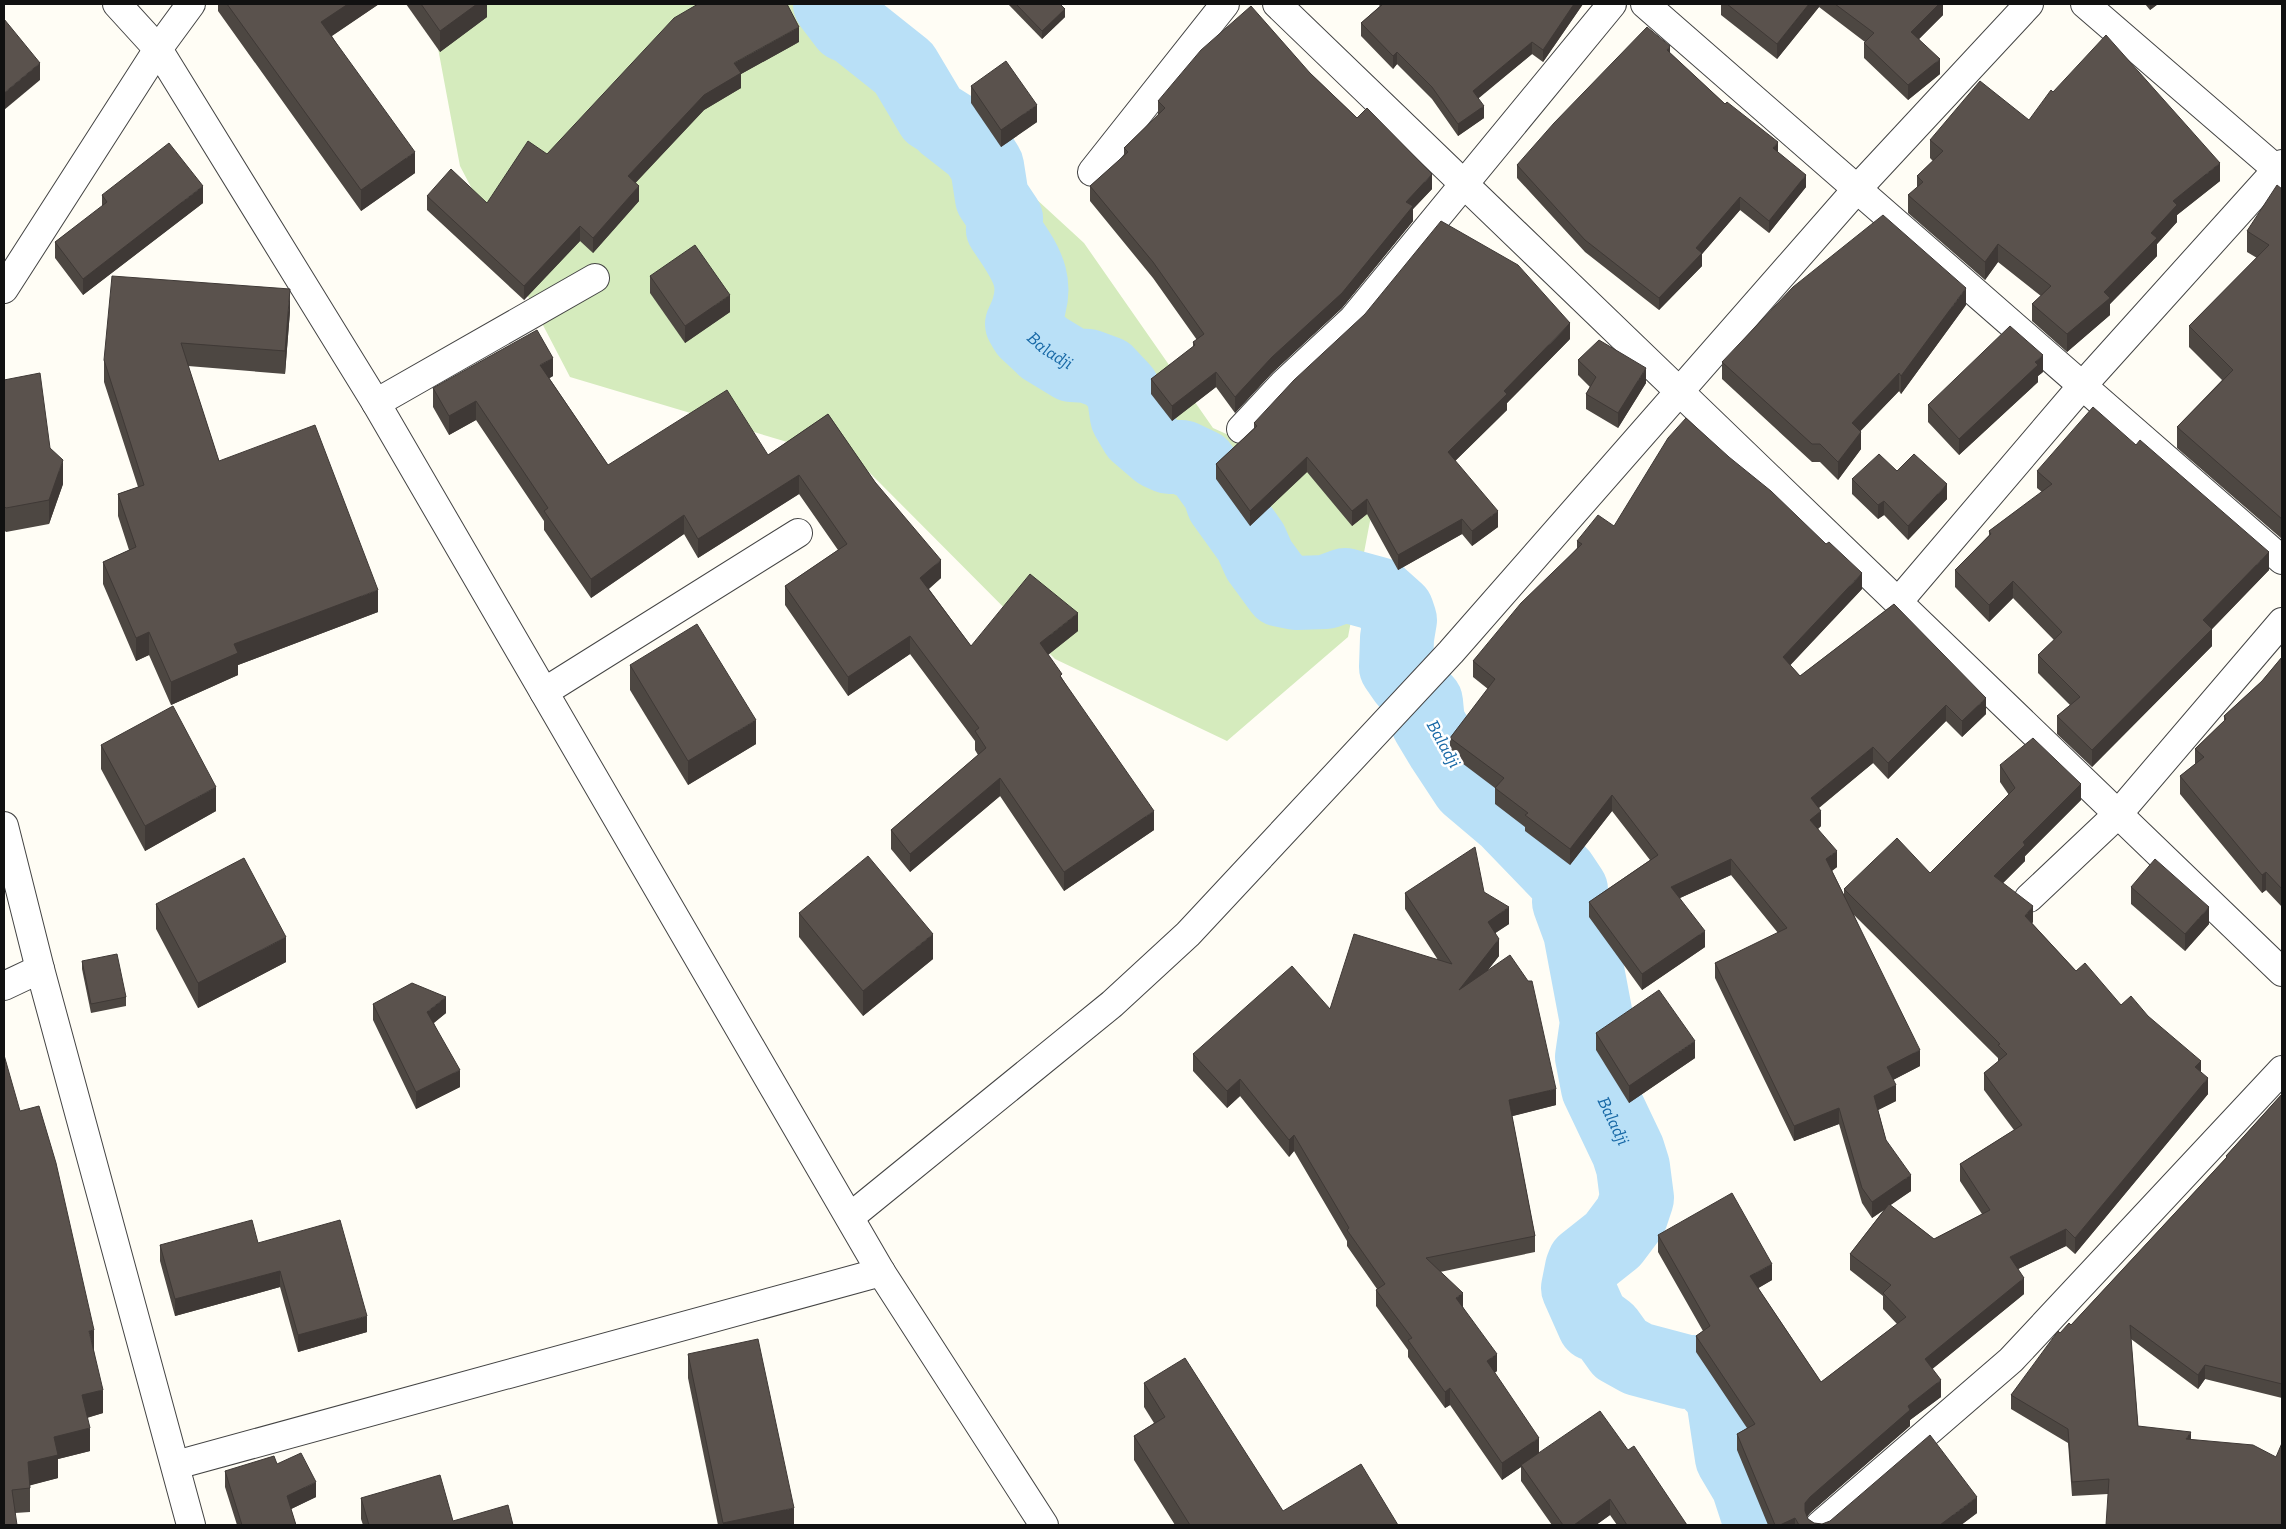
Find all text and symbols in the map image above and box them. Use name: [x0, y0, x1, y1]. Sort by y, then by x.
water label: Baladji: [1023, 327, 1077, 374]
water label: Baladji: [1422, 716, 1466, 772]
water label: Baladji: [1593, 1093, 1635, 1149]

